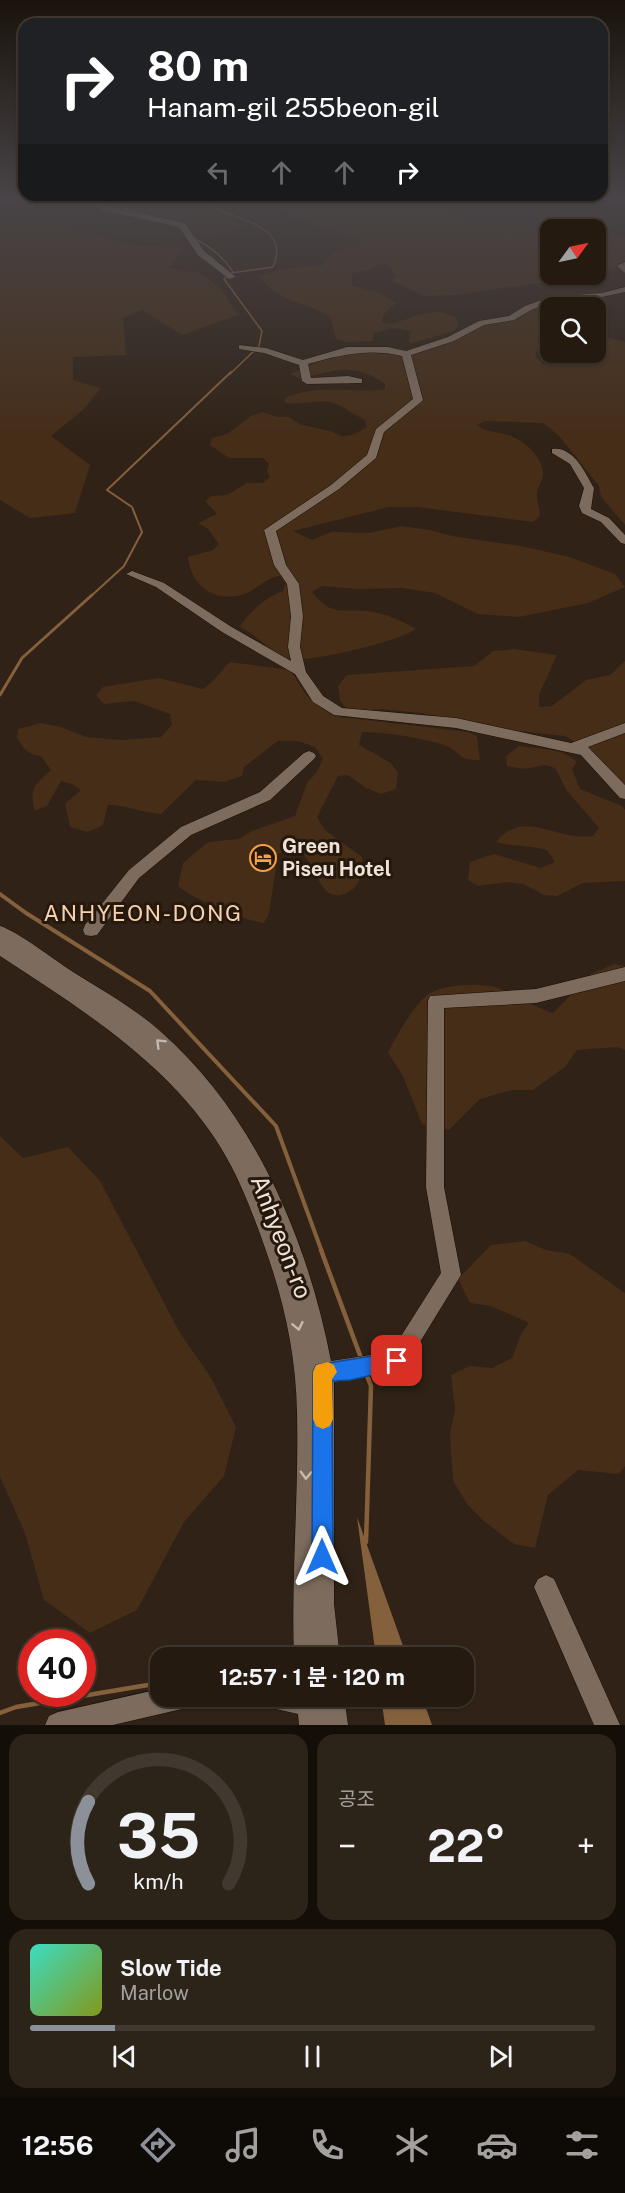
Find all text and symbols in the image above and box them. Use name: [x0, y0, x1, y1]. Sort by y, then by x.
text: 80 m: [147, 41, 249, 90]
icon: right: [48, 42, 126, 120]
text: Hanam-gil 255beon-gil: [147, 91, 440, 123]
icon: left: [202, 156, 235, 189]
icon: ahead: [265, 156, 298, 189]
icon: ahead: [328, 156, 361, 189]
icon: right: [391, 156, 424, 189]
north arrow: [540, 219, 606, 285]
map controls: [540, 219, 606, 363]
button: search: [540, 297, 606, 363]
place label: Green Piseu Hotel: [282, 834, 391, 881]
hotel icon: Green Piseu Hotel: [248, 843, 278, 873]
district label: ANHYEON-DONG: [43, 900, 243, 926]
one-way arrow: [157, 1040, 168, 1051]
street label: Anhyeon-ro: [246, 1171, 318, 1302]
one-way arrow: [290, 1321, 303, 1331]
pin: [371, 1335, 422, 1386]
icon: arrive: [380, 1344, 413, 1377]
one-way arrow: [300, 1470, 313, 1479]
position arrow: [290, 1525, 354, 1589]
speed limit sign: 40: [18, 1629, 96, 1707]
text: 12:57 · 1 분 · 120 m: [219, 1664, 405, 1690]
text: 공조: [338, 1787, 375, 1811]
text: 35: [117, 1799, 200, 1872]
text: 22°: [427, 1819, 506, 1872]
text: −: [338, 1827, 356, 1865]
text: +: [577, 1827, 595, 1865]
text: km/h: [133, 1869, 184, 1894]
text: Slow Tide: [120, 1955, 222, 1981]
text: Marlow: [120, 1981, 189, 2005]
icon: previous: [108, 2040, 141, 2073]
icon: pause: [296, 2040, 329, 2073]
icon: next: [484, 2040, 517, 2073]
icon: directions: [137, 2124, 179, 2166]
icon: music: [222, 2124, 264, 2166]
icon: phone: [306, 2124, 348, 2166]
icon: climate: [391, 2124, 433, 2166]
icon: car: [476, 2124, 518, 2166]
icon: filters: [561, 2124, 603, 2166]
text: 12:56: [21, 2129, 94, 2161]

